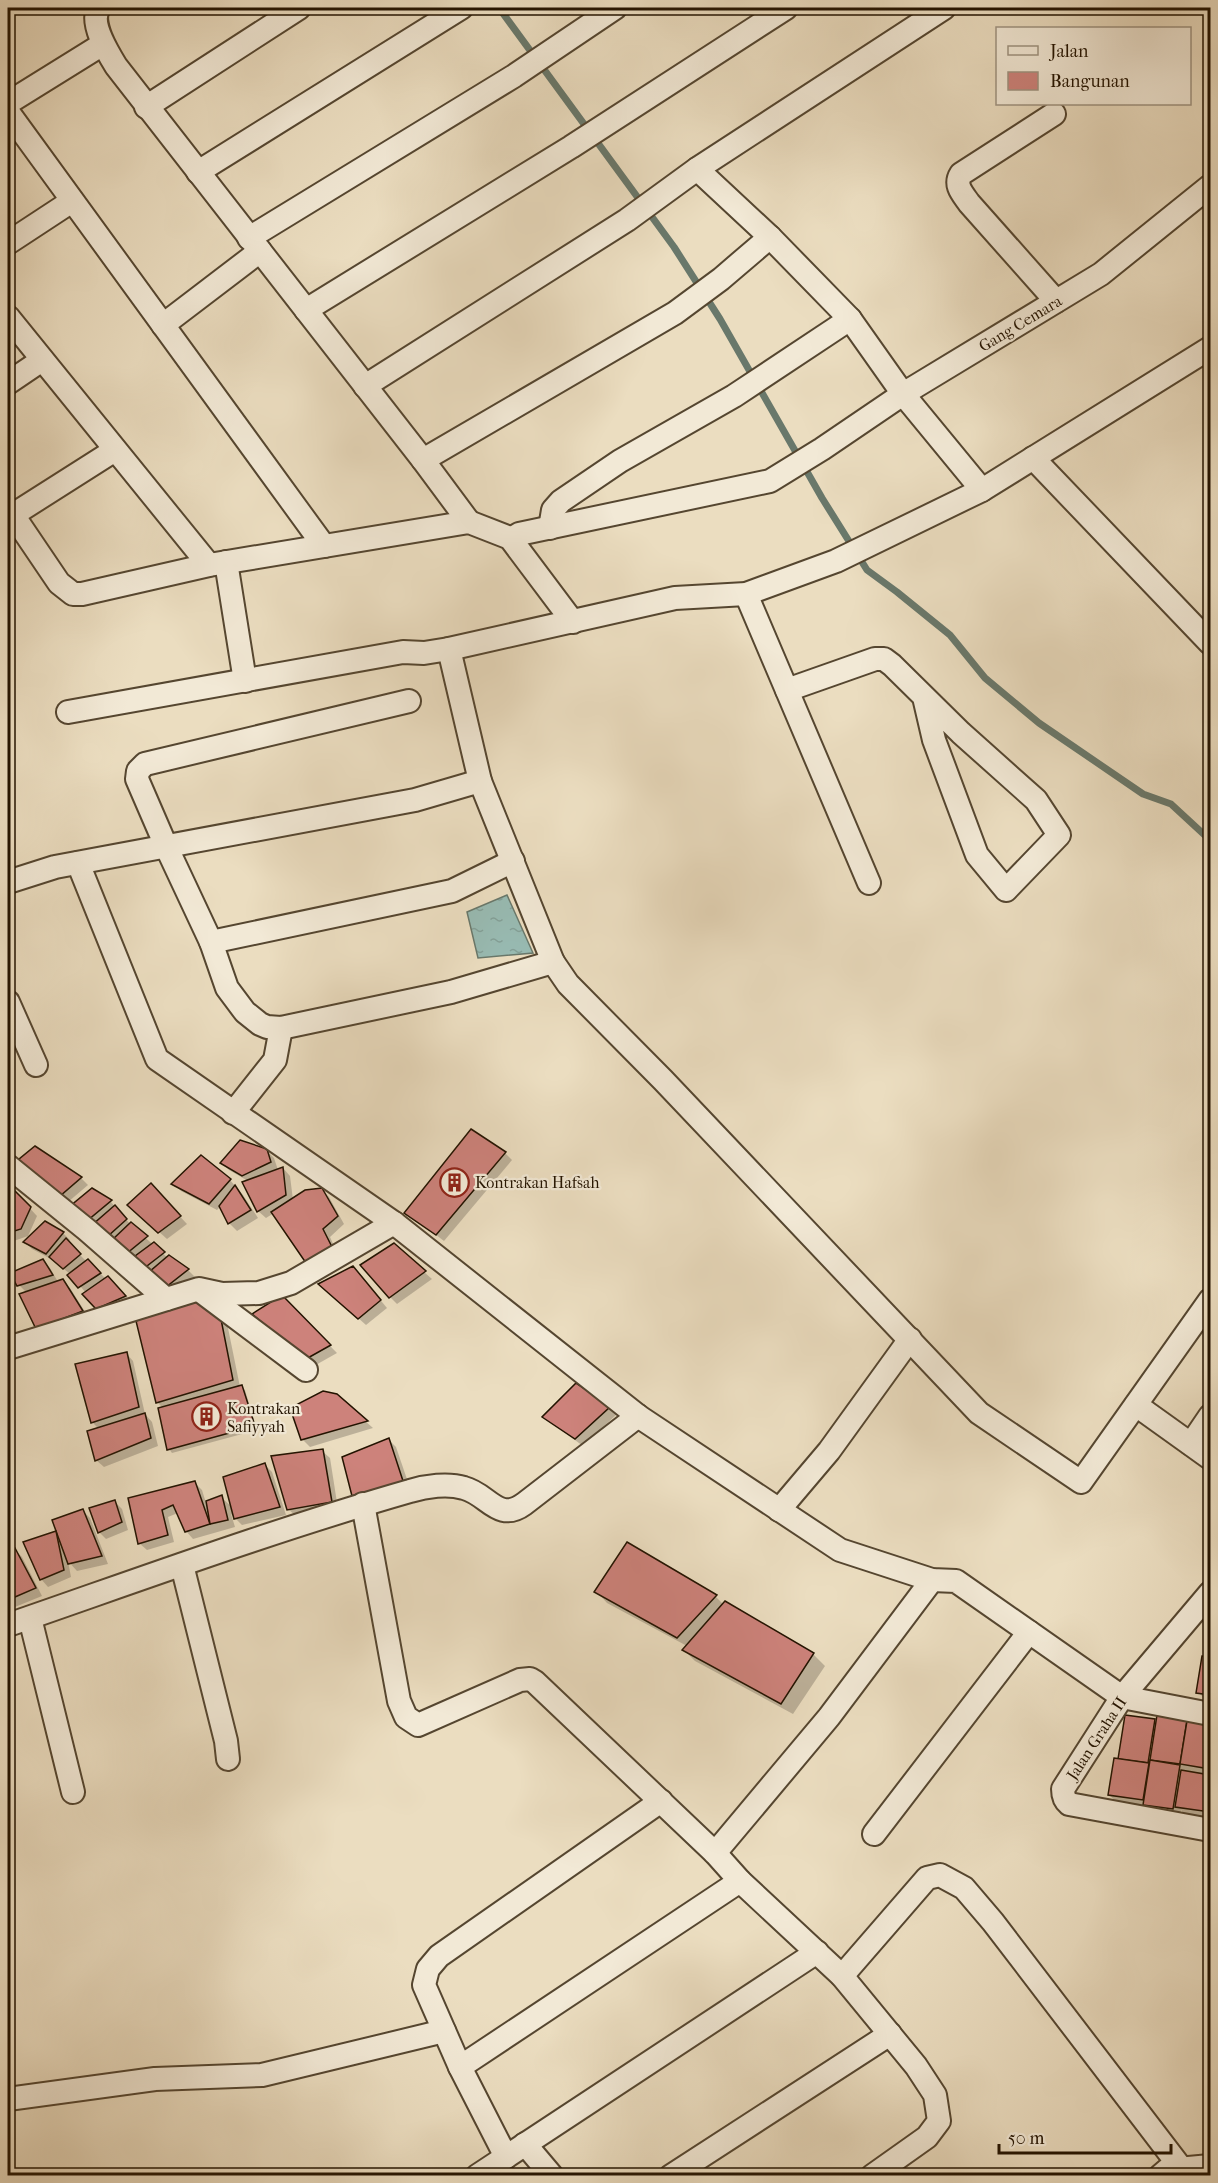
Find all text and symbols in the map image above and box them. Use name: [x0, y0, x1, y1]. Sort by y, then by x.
legend: [996, 27, 1191, 105]
text: Jalan: [1048, 41, 1089, 62]
text: Bangunan: [1050, 71, 1130, 92]
street label: Gang Cemara: [975, 291, 1066, 356]
building icon: Kontrakan Hafsah: [438, 1166, 470, 1198]
place label: Kontrakan Hafsah: [475, 1173, 599, 1192]
place label: Kontrakan Safiyyah: [227, 1399, 301, 1436]
building icon: Kontrakan Safiyyah: [190, 1401, 222, 1433]
street label: Jalan Graha II: [1061, 1693, 1130, 1785]
scale bar: [999, 2117, 1172, 2155]
text: 50 m: [1008, 2128, 1045, 2149]

